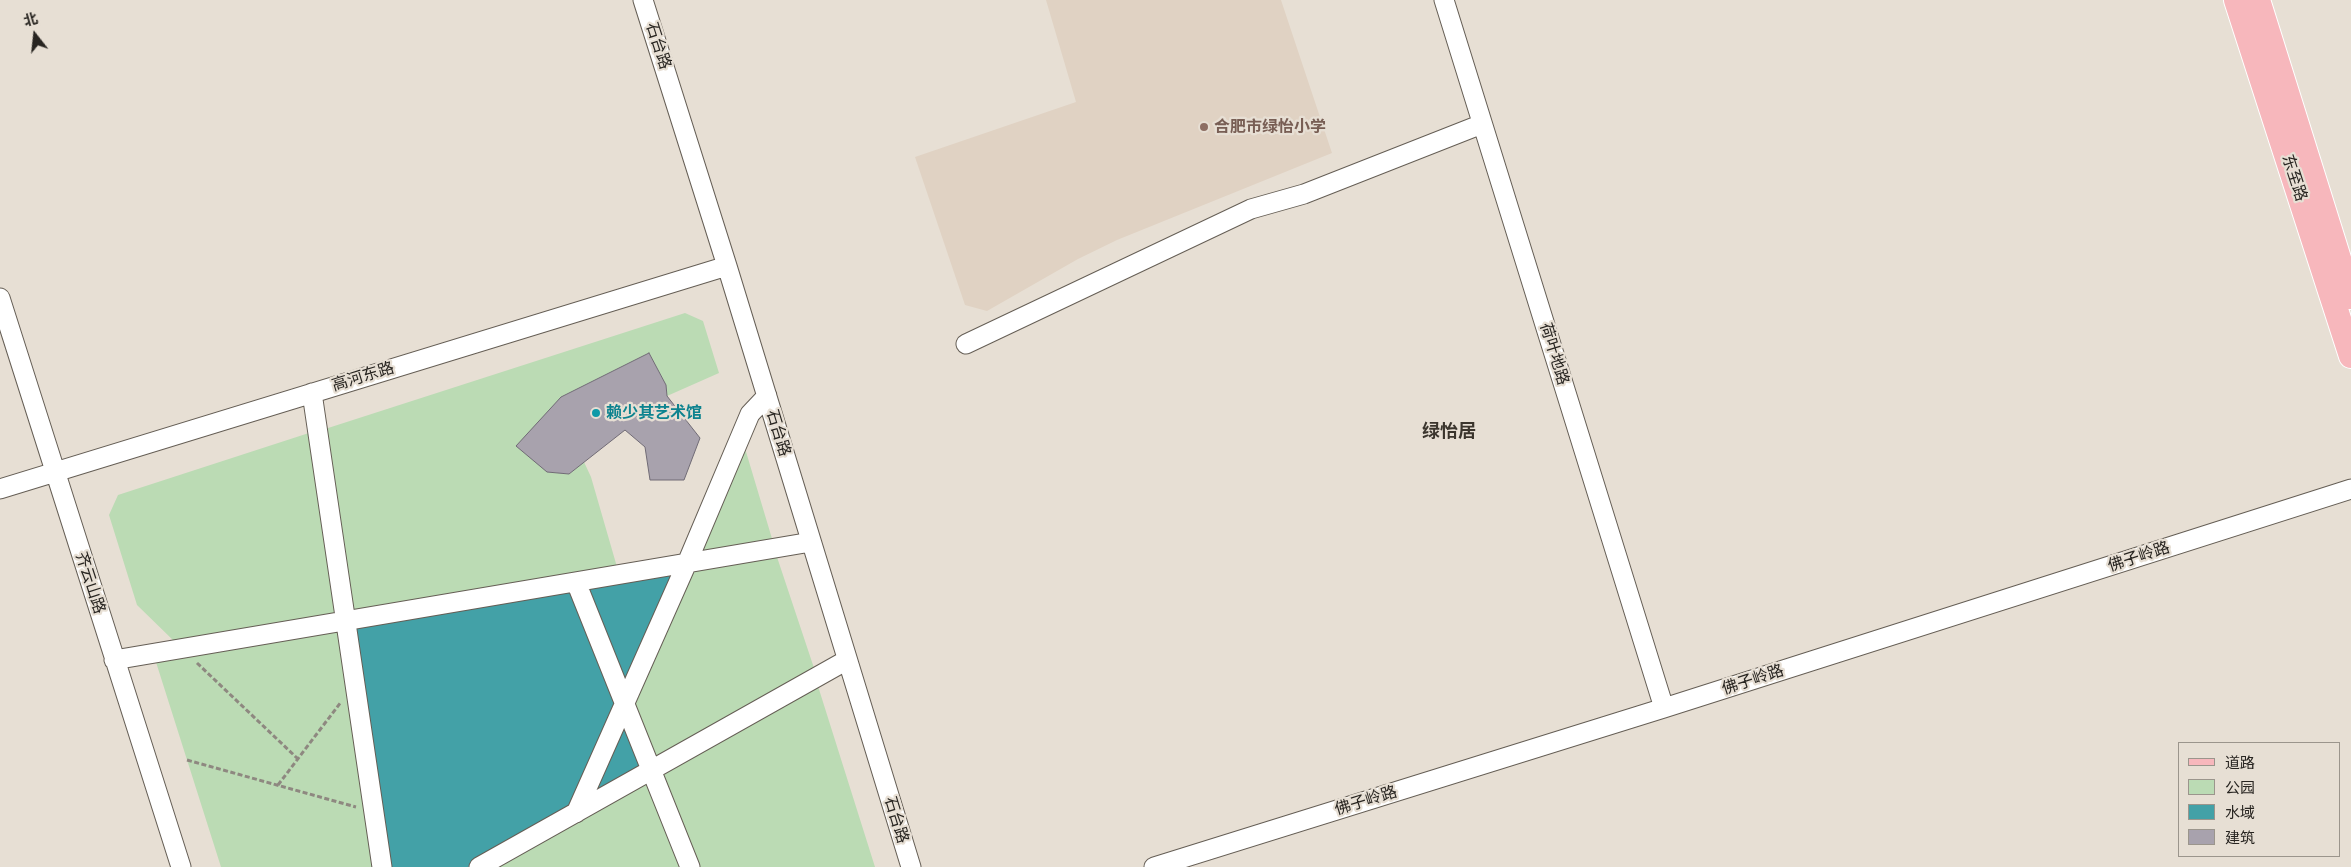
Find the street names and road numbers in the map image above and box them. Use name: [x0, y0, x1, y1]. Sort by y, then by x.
street label: 石台路: [641, 20, 675, 72]
street label: 东至路: [2277, 152, 2311, 204]
street label: 荷叶地路: [1535, 321, 1573, 387]
street label: 高河东路: [330, 358, 396, 396]
street label: 石台路: [762, 407, 794, 459]
street label: 佛子岭路: [2106, 538, 2172, 576]
street label: 齐云山路: [71, 550, 109, 616]
street label: 佛子岭路: [1720, 661, 1786, 699]
street label: 佛子岭路: [1333, 782, 1399, 820]
street label: 石台路: [880, 794, 912, 846]

